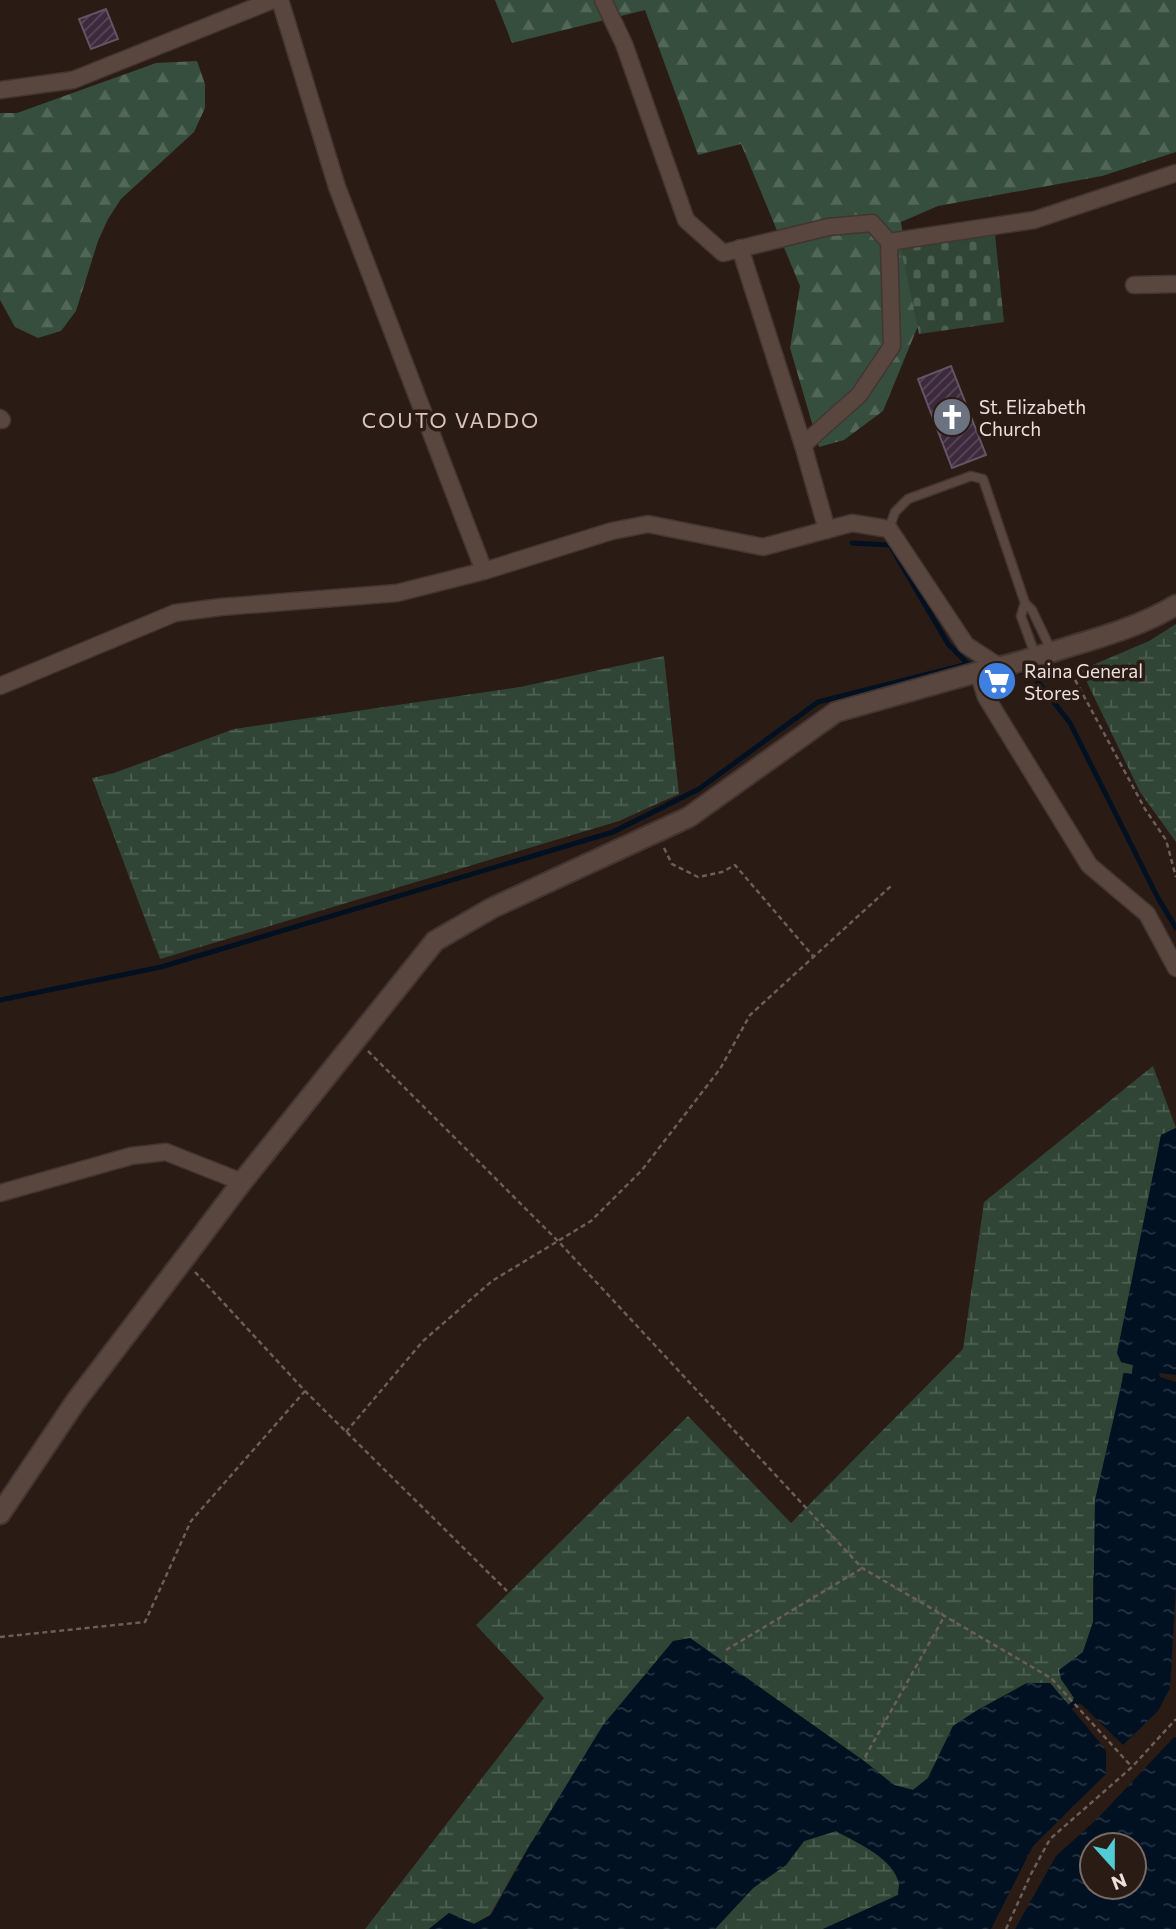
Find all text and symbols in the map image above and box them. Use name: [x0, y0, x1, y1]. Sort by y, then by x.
place label: St. Elizabeth Church: [979, 395, 1086, 440]
church icon: St. Elizabeth Church: [931, 396, 973, 438]
district label: COUTO VADDO: [362, 407, 540, 432]
place label: Raina General Stores: [1024, 659, 1143, 704]
supermarket icon: Raina General Stores: [976, 660, 1018, 702]
north arrow: [1078, 1831, 1148, 1901]
text: N: [1108, 1869, 1130, 1896]

